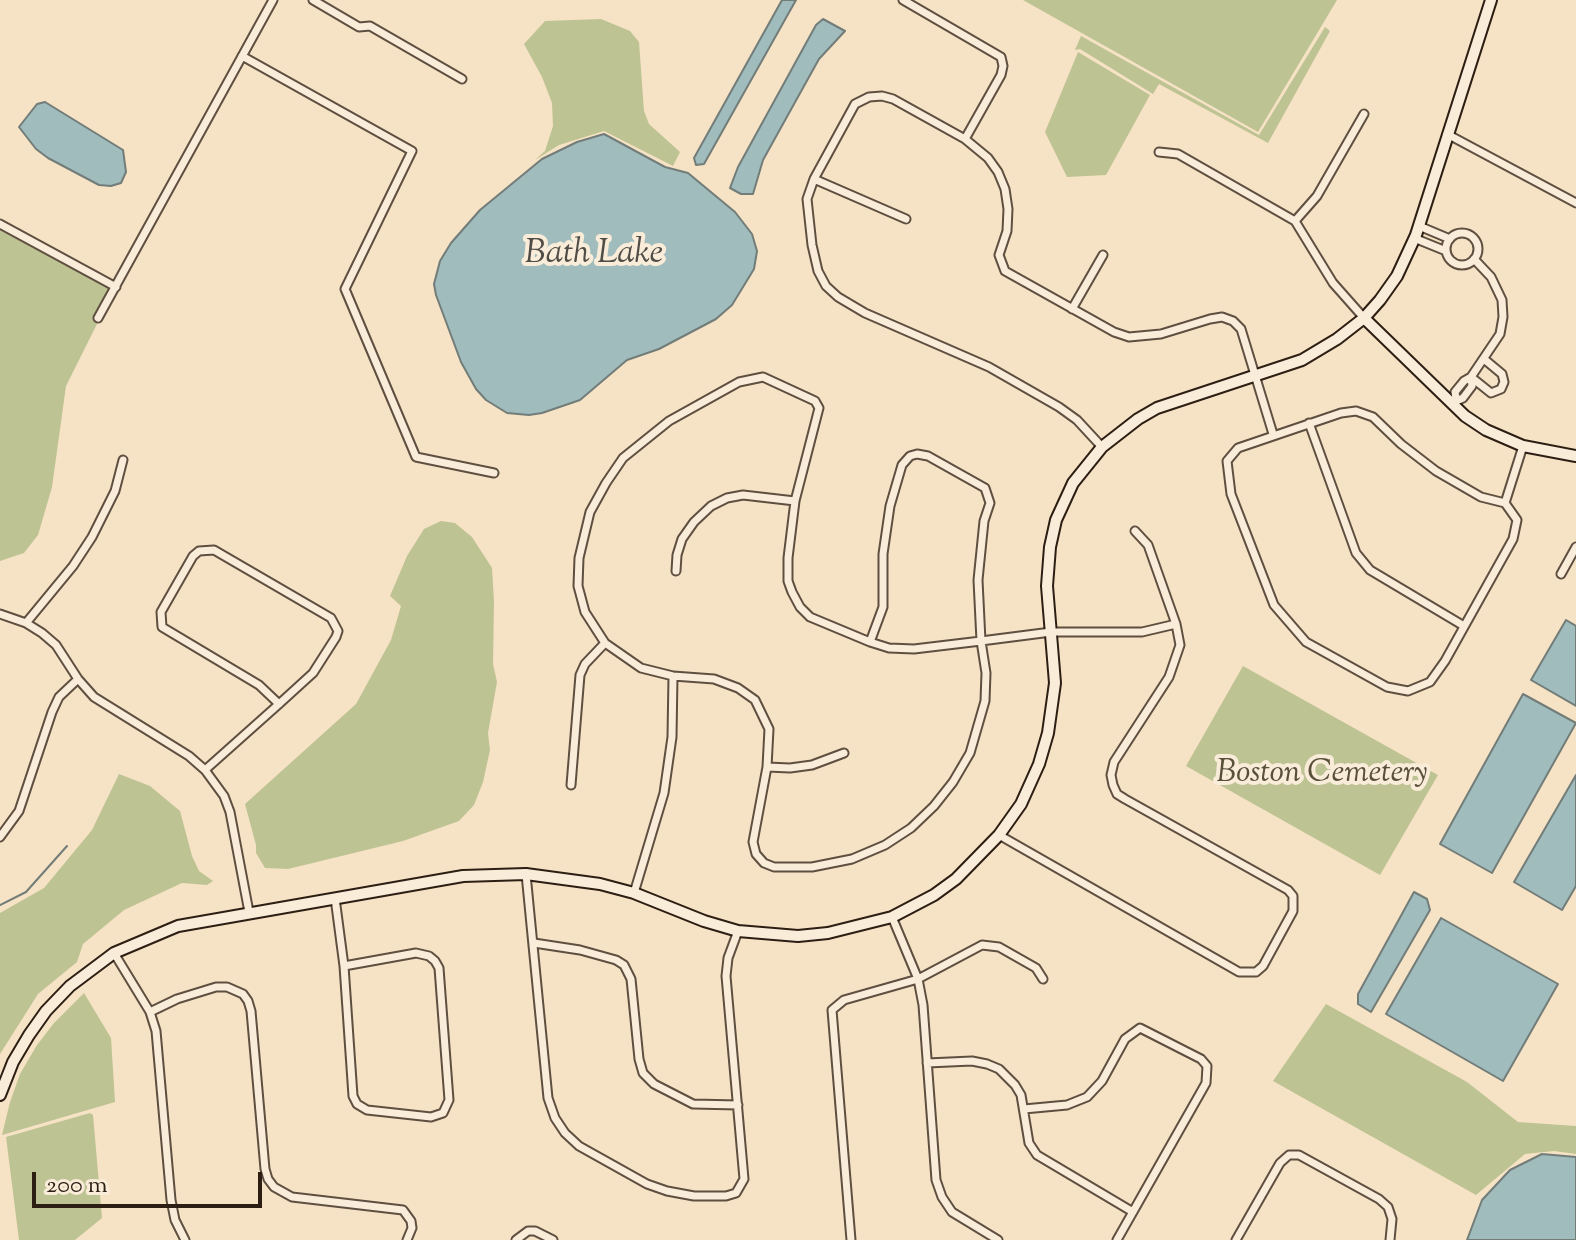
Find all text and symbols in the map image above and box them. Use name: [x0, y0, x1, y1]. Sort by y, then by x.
water label: Bath Lake: [525, 236, 663, 276]
park label: Boston Cemetery: [1216, 757, 1428, 795]
scale bar: [36, 1156, 266, 1206]
text: 200 m: [46, 1169, 108, 1203]

